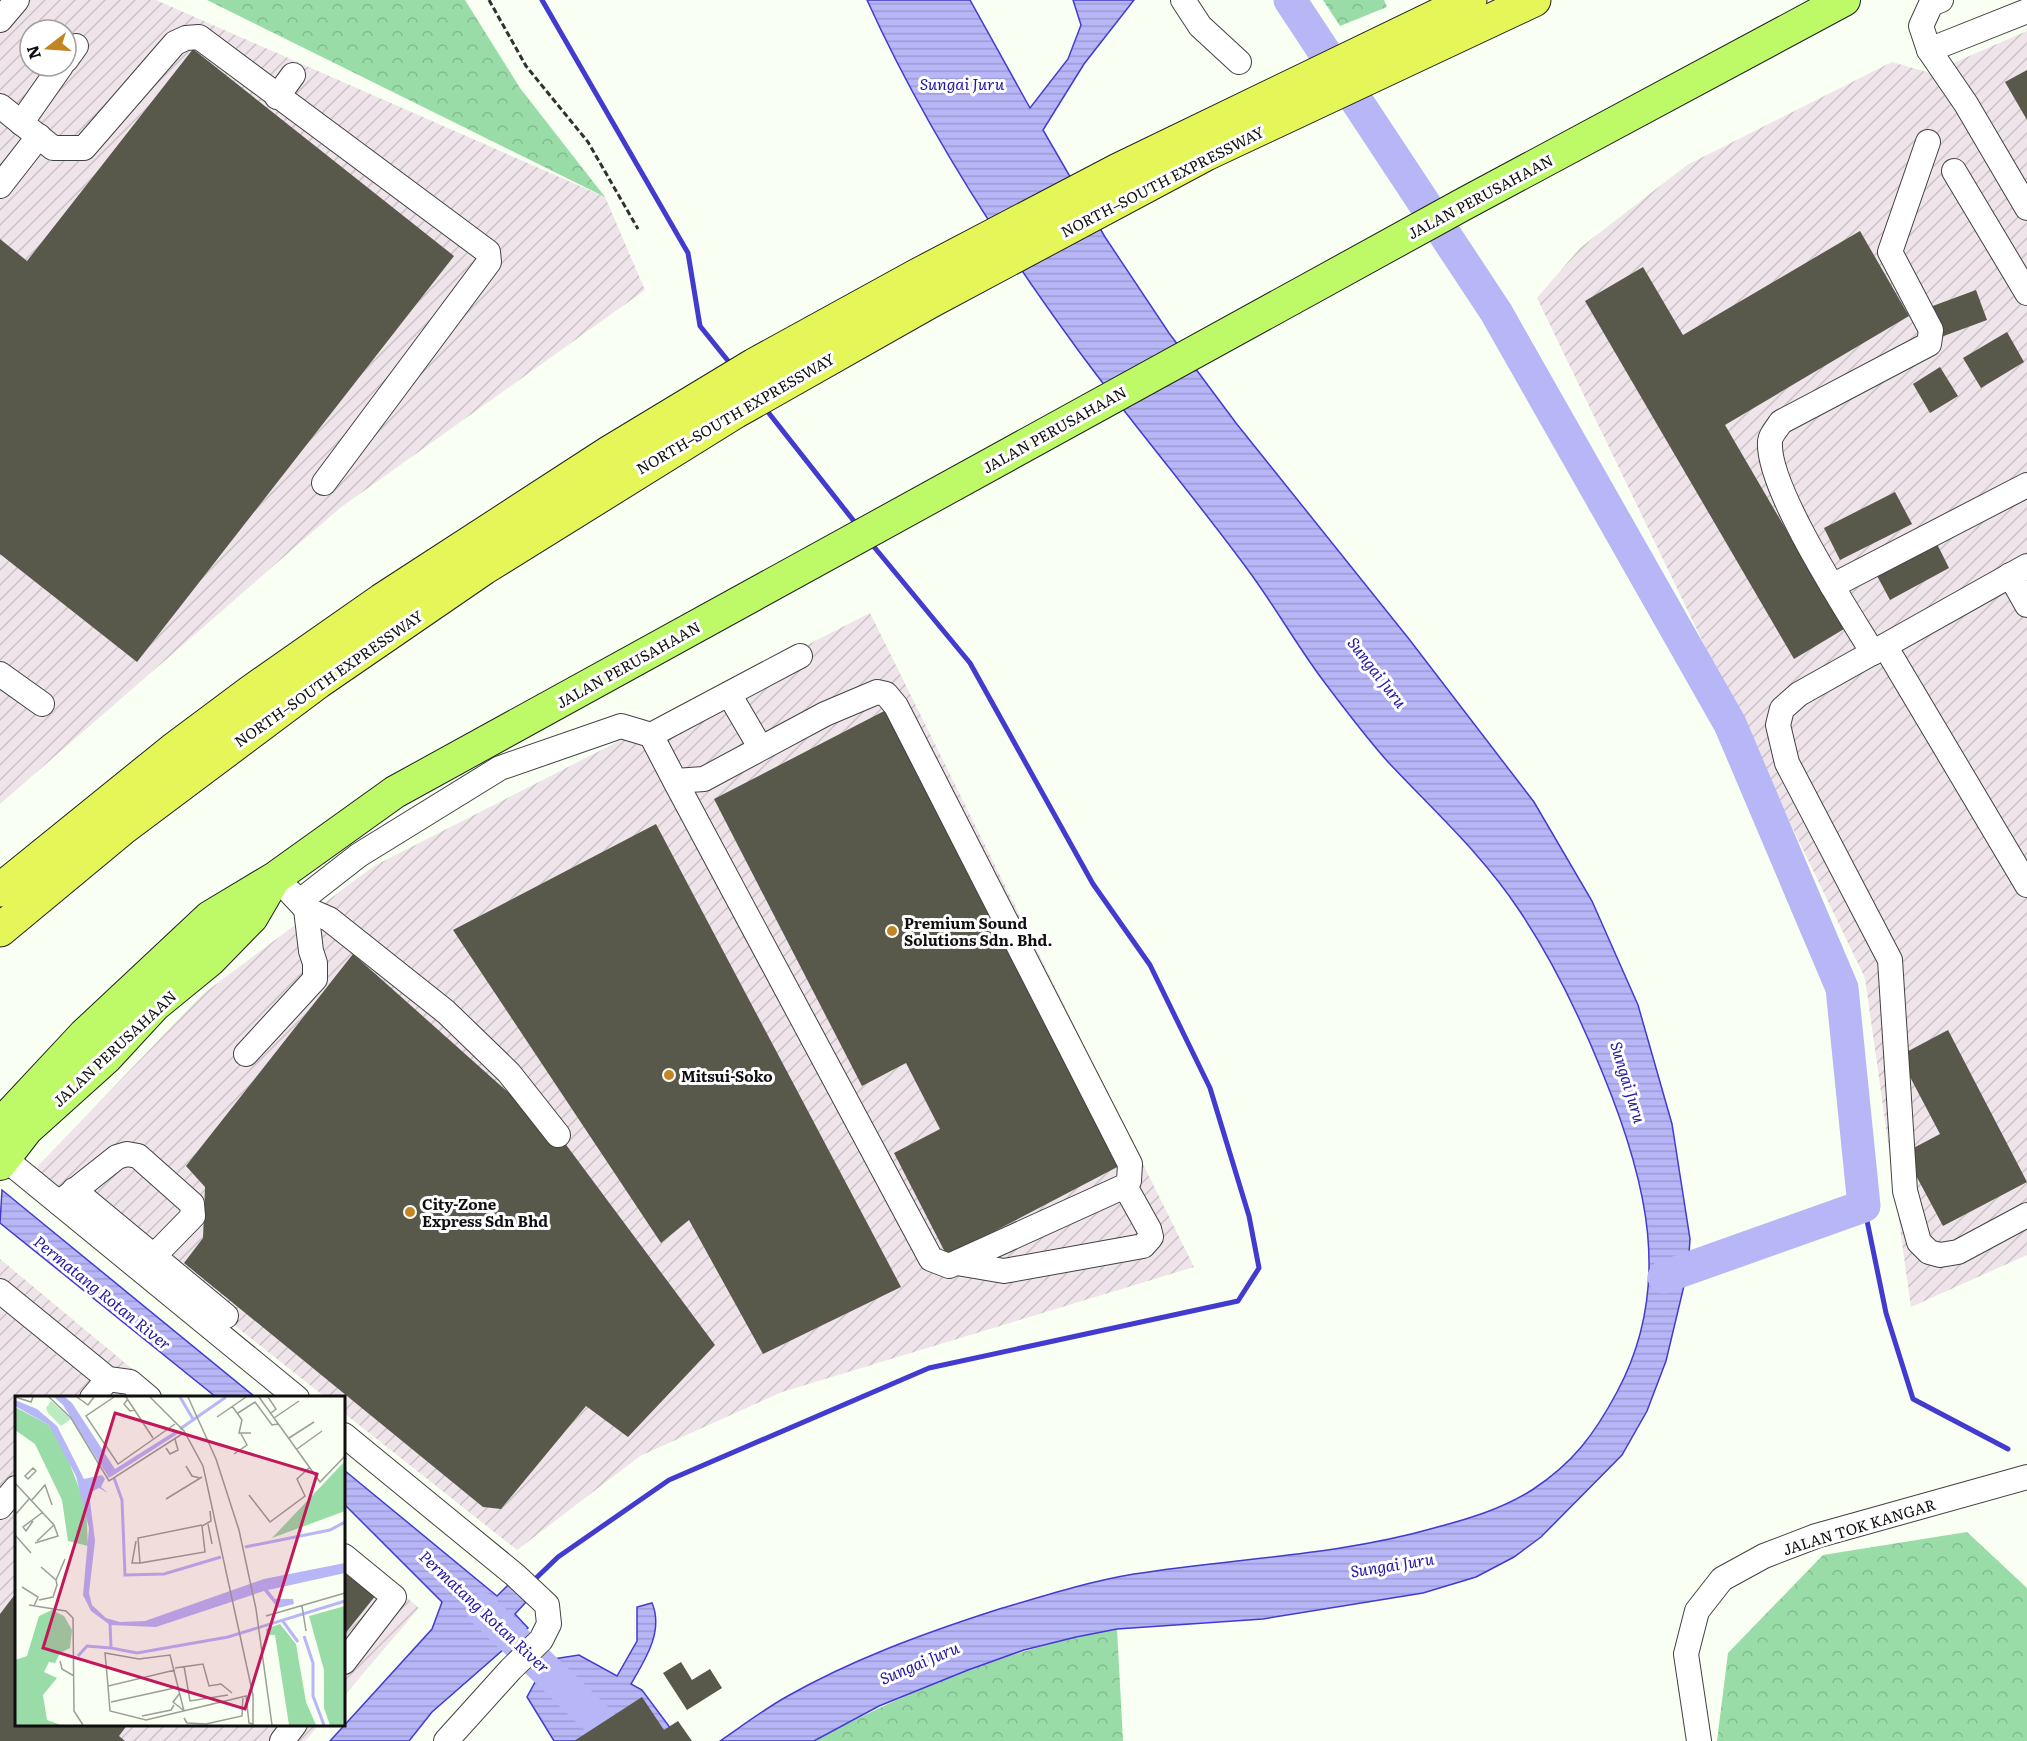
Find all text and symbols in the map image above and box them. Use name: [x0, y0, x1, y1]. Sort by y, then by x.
north arrow: [18, 18, 78, 78]
text: N: [19, 43, 46, 63]
water label: Sungai Juru: [920, 71, 1005, 95]
street label: NORTH–SOUTH EXPRESSWAY: [1056, 119, 1268, 242]
street label: JALAN PERUSAHAAN: [1403, 148, 1557, 244]
street label: NORTH–SOUTH EXPRESSWAY: [631, 346, 839, 479]
street label: JALAN PERUSAHAAN: [978, 380, 1130, 478]
street label: NORTH–SOUTH EXPRESSWAY: [229, 604, 427, 752]
street label: JALAN PERUSAHAAN: [552, 615, 704, 713]
water label: Sungai Juru: [1343, 631, 1414, 713]
place label: Premium Sound Solutions Sdn. Bhd.: [904, 911, 1052, 951]
marker: Premium Sound Solutions Sdn. Bhd.: [885, 924, 899, 938]
street label: JALAN PERUSAHAAN: [47, 984, 181, 1112]
water label: Sungai Juru: [1605, 1038, 1653, 1126]
place label: Mitsui-Soko: [681, 1064, 773, 1087]
marker: Mitsui-Soko: [662, 1068, 676, 1082]
place label: City-Zone Express Sdn Bhd: [422, 1192, 548, 1232]
marker: City-Zone Express Sdn Bhd: [403, 1205, 417, 1219]
water label: Permatang Rotan River: [29, 1229, 177, 1355]
inset map: [15, 1396, 345, 1726]
street label: JALAN TOK KANGAR: [1780, 1492, 1938, 1560]
water label: Permatang Rotan River: [414, 1544, 556, 1678]
water label: Sungai Juru: [1348, 1545, 1436, 1582]
water label: Sungai Juru: [875, 1634, 963, 1690]

